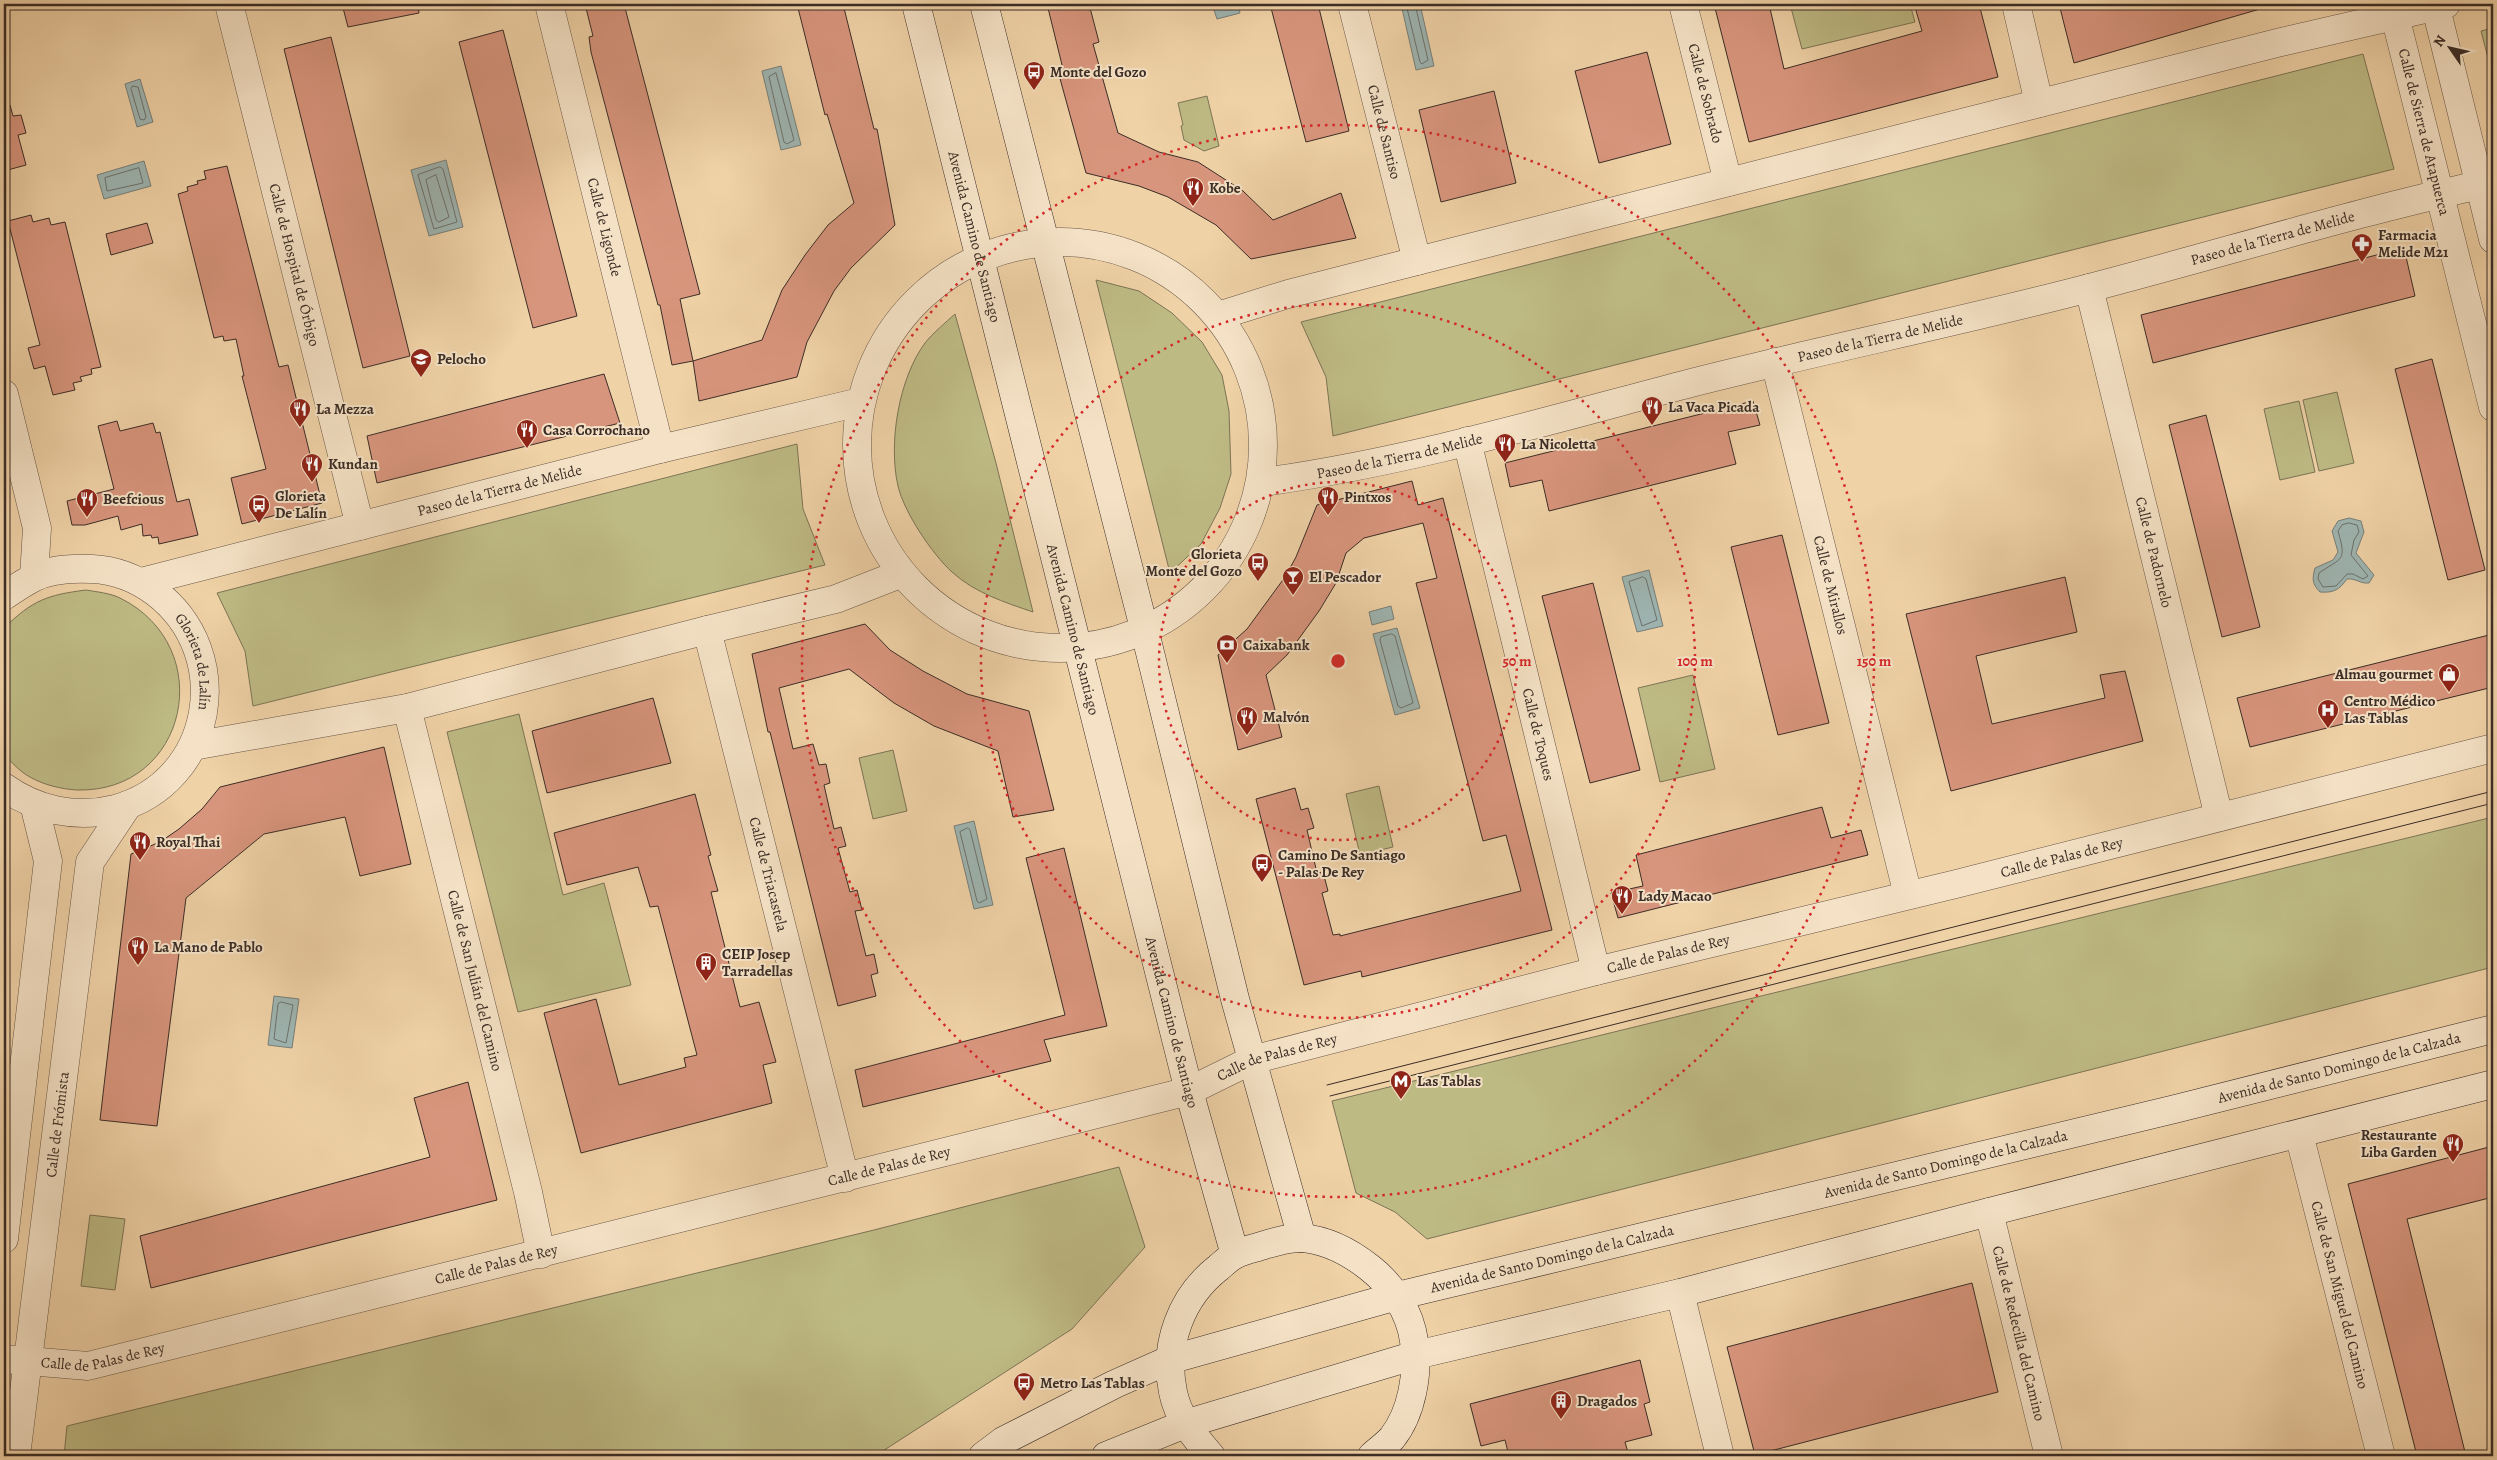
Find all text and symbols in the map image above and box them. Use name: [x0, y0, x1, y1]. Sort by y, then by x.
north arrow: [2424, 22, 2474, 72]
text: N: [2429, 31, 2450, 51]
street label: Calle de Sobrado: [1683, 41, 1728, 145]
street label: Calle de Sierra de Atapuerca: [2394, 46, 2455, 218]
bus stop icon: Monte del Gozo: [1022, 60, 1046, 91]
place label: Monte del Gozo: [1050, 62, 1147, 82]
street label: Calle de Santiso: [1363, 83, 1406, 181]
street label: Avenida Camino de Santiago: [943, 148, 1006, 324]
street label: Calle de Ligonde: [583, 176, 627, 279]
restaurant icon: Kobe: [1181, 176, 1205, 207]
place label: Kobe: [1209, 178, 1241, 198]
street label: Calle de Hospital de Órbigo: [264, 181, 325, 348]
street label: Paseo de la Tierra de Melide: [2188, 206, 2357, 270]
place label: Farmacia Melide M21: [2378, 225, 2449, 262]
pharmacy icon: Farmacia Melide M21: [2350, 232, 2374, 263]
street label: Paseo de la Tierra de Melide: [1795, 309, 1965, 367]
school or university icon: Pelocho: [409, 347, 433, 378]
place label: Pelocho: [437, 349, 486, 369]
restaurant icon: La Vaca Picada: [1640, 395, 1664, 426]
restaurant icon: La Mezza: [288, 397, 312, 428]
place label: La Vaca Picada: [1668, 397, 1760, 417]
place label: La Mezza: [316, 399, 375, 419]
restaurant icon: Casa Corrochano: [515, 418, 539, 449]
place label: Casa Corrochano: [543, 420, 650, 440]
street label: Paseo de la Tierra de Melide: [1315, 428, 1485, 483]
restaurant icon: La Nicoletta: [1493, 432, 1517, 463]
place label: La Nicoletta: [1521, 434, 1597, 454]
restaurant icon: Kundan: [300, 452, 324, 483]
place label: Kundan: [328, 454, 378, 474]
street label: Paseo de la Tierra de Melide: [415, 459, 584, 521]
restaurant icon: Pintxos: [1316, 485, 1340, 516]
place label: Glorieta De Lalín: [275, 486, 327, 523]
restaurant icon: Beefcious: [75, 487, 99, 518]
place label: Pintxos: [1344, 487, 1391, 507]
place label: Beefcious: [103, 489, 164, 509]
bus stop icon: Glorieta De Lalín: [247, 493, 271, 524]
street label: Calle de Padornelo: [2131, 495, 2177, 610]
street label: Calle de Mirallos: [1809, 533, 1853, 637]
street label: Avenida Camino de Santiago: [1042, 541, 1104, 717]
place label: Glorieta Monte del Gozo: [1146, 544, 1243, 581]
bus stop icon: Glorieta Monte del Gozo: [1246, 551, 1270, 582]
bar icon: El Pescador: [1281, 565, 1305, 596]
place label: El Pescador: [1309, 567, 1381, 587]
street label: Glorieta de Lalín: [170, 609, 215, 711]
bank icon: Caixabank: [1215, 633, 1239, 664]
place label: Caixabank: [1243, 635, 1310, 655]
text: 50 m: [1502, 651, 1532, 671]
text: 100 m: [1677, 651, 1713, 671]
text: 150 m: [1857, 651, 1892, 671]
centre of rings: [1329, 652, 1347, 670]
shop icon: Almau gourmet: [2437, 662, 2461, 693]
place label: Almau gourmet: [2334, 664, 2433, 684]
street label: Calle de Toques: [1518, 686, 1559, 783]
place label: Centro Médico Las Tablas: [2344, 691, 2436, 728]
hospital icon: Centro Médico Las Tablas: [2316, 698, 2340, 729]
restaurant icon: Malvón: [1235, 705, 1259, 736]
place label: Malvón: [1263, 707, 1310, 727]
street label: Calle de Triacastela: [744, 815, 793, 934]
restaurant icon: Royal Thai: [128, 830, 152, 861]
place label: Royal Thai: [156, 832, 221, 852]
street label: Calle de Palas de Rey: [1998, 832, 2125, 882]
place label: Camino De Santiago - Palas De Rey: [1278, 845, 1406, 882]
bus stop icon: Camino De Santiago - Palas De Rey: [1250, 852, 1274, 883]
restaurant icon: Lady Macao: [1610, 884, 1634, 915]
place label: Lady Macao: [1638, 886, 1712, 906]
street label: Calle de San Julián del Camino: [443, 888, 507, 1073]
street label: Calle de Palas de Rey: [1605, 929, 1732, 978]
street label: Avenida Camino de Santiago: [1140, 934, 1203, 1110]
restaurant icon: La Mano de Pablo: [126, 935, 150, 966]
place label: La Mano de Pablo: [154, 937, 263, 957]
place label: CEIP Josep Tarradellas: [722, 944, 793, 981]
building icon: CEIP Josep Tarradellas: [694, 951, 718, 982]
street label: Calle de Palas de Rey: [1213, 1028, 1340, 1086]
street label: Avenida de Santo Domingo de la Calzada: [2215, 1028, 2463, 1108]
metro station icon: Las Tablas: [1389, 1069, 1413, 1100]
street label: Calle de Frómista: [41, 1071, 74, 1179]
place label: Las Tablas: [1417, 1071, 1481, 1091]
street label: Avenida de Santo Domingo de la Calzada: [1821, 1125, 2070, 1203]
place label: Restaurante Liba Garden: [2361, 1125, 2438, 1162]
restaurant icon: Restaurante Liba Garden: [2441, 1132, 2465, 1163]
street label: Calle de Palas de Rey: [826, 1141, 953, 1191]
street label: Calle de San Miguel del Camino: [2306, 1199, 2373, 1391]
street label: Avenida de Santo Domingo de la Calzada: [1427, 1220, 1676, 1298]
street label: Calle de Palas de Rey: [433, 1239, 560, 1289]
street label: Calle de Redecilla del Camino: [1988, 1244, 2050, 1423]
street label: Calle de Palas de Rey: [40, 1337, 167, 1376]
bus stop icon: Metro Las Tablas: [1012, 1371, 1036, 1402]
place label: Metro Las Tablas: [1040, 1373, 1145, 1393]
building icon: Dragados: [1549, 1389, 1573, 1420]
place label: Dragados: [1577, 1391, 1637, 1411]

